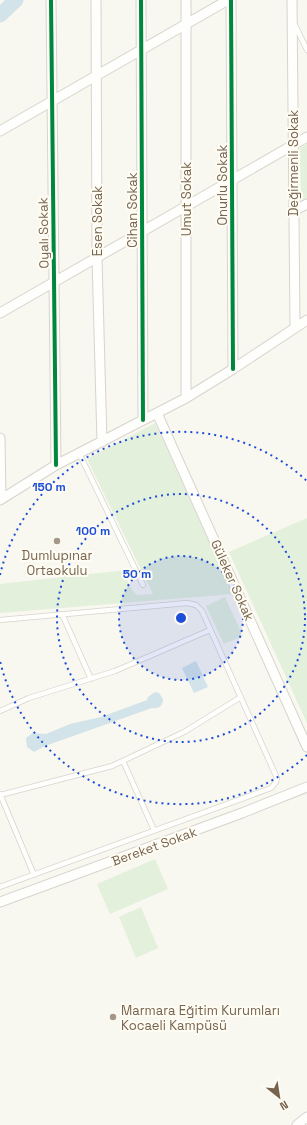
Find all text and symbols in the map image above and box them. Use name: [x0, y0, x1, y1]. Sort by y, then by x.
street label: Değirmenli Sokak: [285, 110, 302, 216]
street label: Onurlu Sokak: [214, 144, 231, 226]
street label: Umut Sokak: [178, 162, 195, 236]
street label: Cihan Sokak: [124, 172, 141, 248]
street label: Esen Sokak: [89, 186, 106, 256]
street label: Oyalı Sokak: [34, 197, 53, 269]
text: 150 m: [32, 479, 66, 495]
text: 100 m: [76, 523, 110, 539]
marker: Dumlupınar Ortaokulu: [52, 536, 62, 546]
street label: Güleker Sokak: [207, 537, 258, 624]
place label: Dumlupınar Ortaokulu: [22, 547, 92, 579]
text: 50 m: [123, 566, 151, 582]
centre of rings: [174, 611, 188, 625]
street label: Bereket Sokak: [109, 823, 199, 870]
place label: Marmara Eğitim Kurumları Kocaeli Kampüsü: [121, 1002, 280, 1034]
marker: Marmara Eğitim Kurumları Kocaeli Kampüsü: [108, 1012, 118, 1022]
north arrow: [259, 1077, 299, 1117]
text: N: [277, 1098, 291, 1114]

